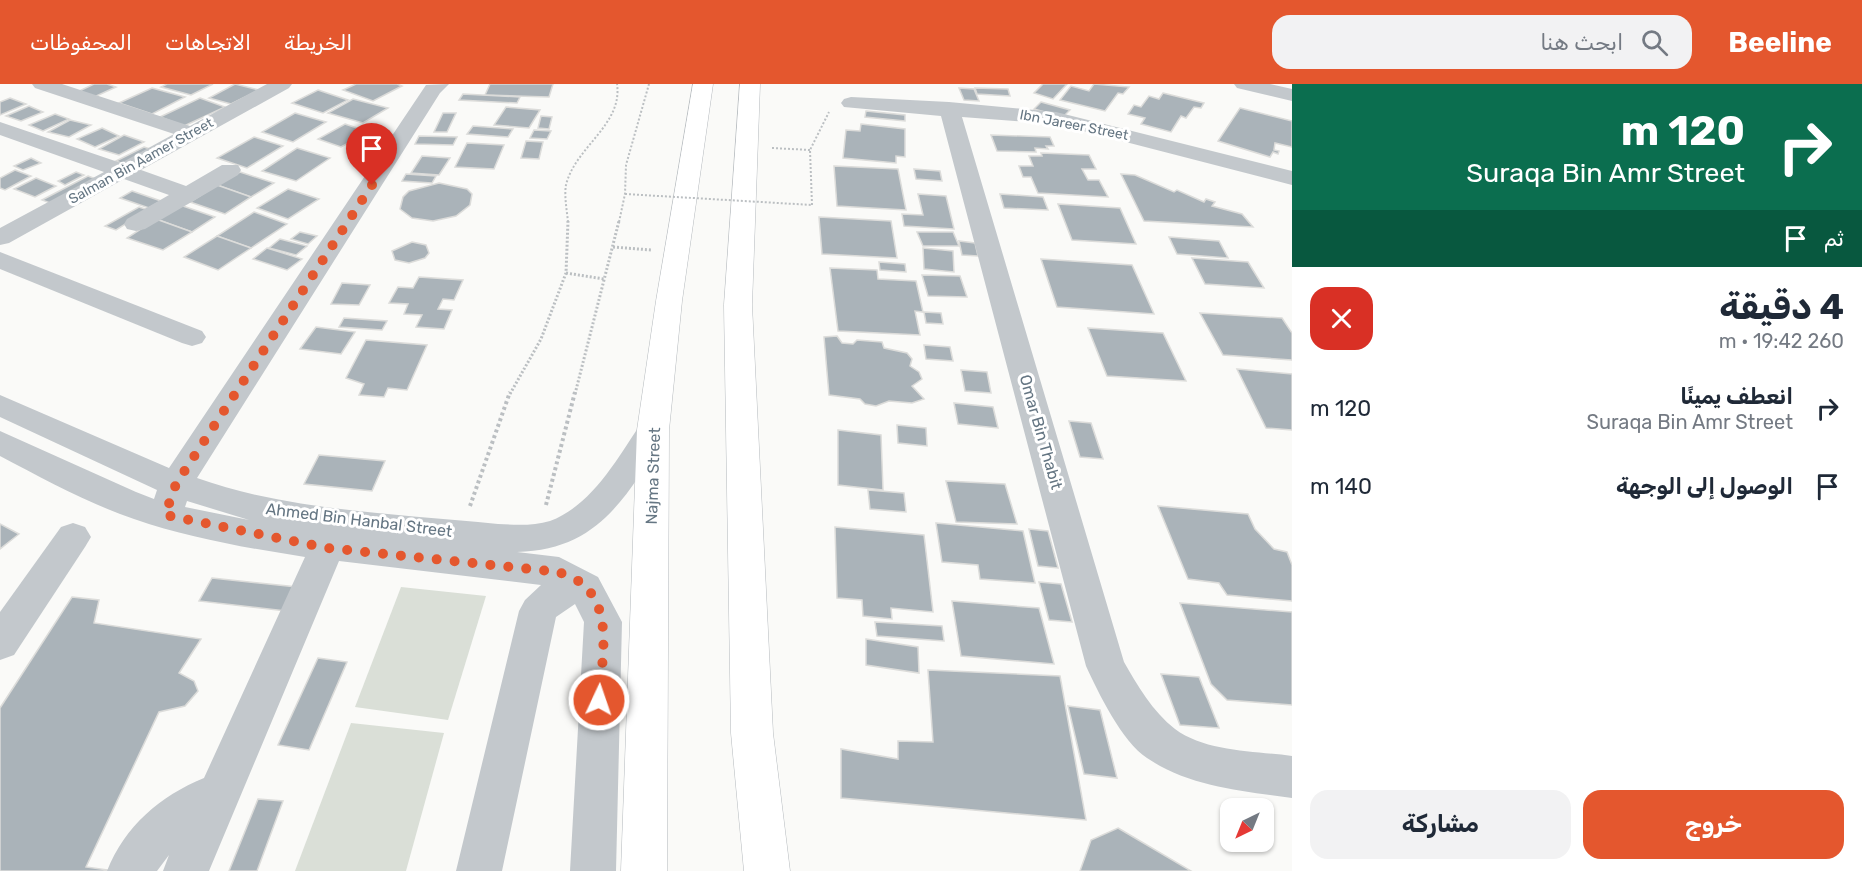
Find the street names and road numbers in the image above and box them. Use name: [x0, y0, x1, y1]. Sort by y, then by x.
street label: Ibn Jareer Street: [1018, 106, 1130, 144]
street label: Salman Bin Aamer Street: [66, 114, 217, 208]
street label: Omar Bin Thabit: [1016, 372, 1066, 492]
street label: Najma Street: [642, 427, 664, 525]
street label: Ahmed Bin Hanbal Street: [265, 499, 453, 541]

